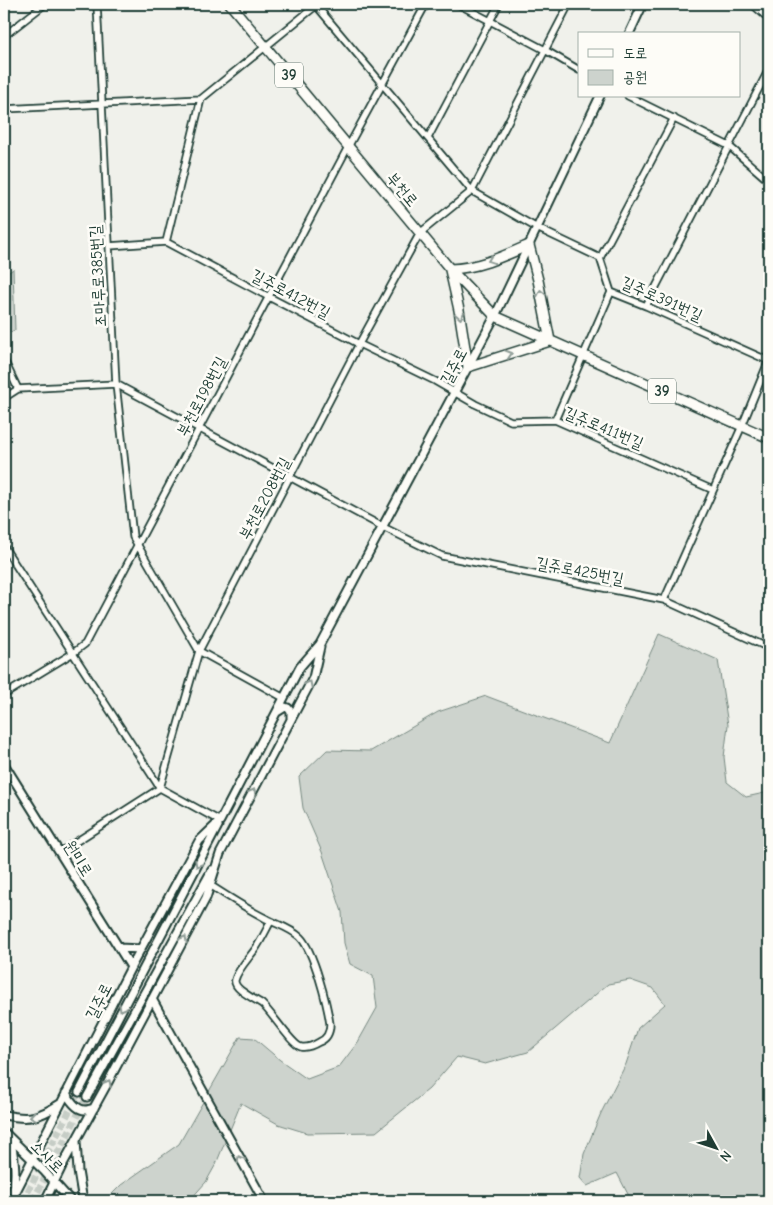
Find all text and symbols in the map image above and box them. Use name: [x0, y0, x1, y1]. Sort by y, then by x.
legend: [578, 32, 740, 98]
text: 도로: [623, 44, 647, 62]
road number: 39: [275, 62, 303, 88]
text: 공원: [623, 68, 647, 86]
street label: 부천로: [383, 169, 422, 210]
street label: 조마루로385번길: [86, 224, 110, 327]
one-way arrow: [487, 255, 496, 265]
street label: 길주로412번길: [248, 266, 333, 322]
street label: 길주로391번길: [618, 273, 705, 325]
one-way arrow: [536, 289, 546, 298]
one-way arrow: [454, 312, 464, 321]
street label: 길주로: [437, 345, 471, 388]
one-way arrow: [504, 350, 512, 360]
street label: 부천로198번길: [173, 354, 230, 439]
road number: 39: [648, 378, 676, 404]
street label: 길주로411번길: [561, 403, 646, 453]
street label: 부천로208번길: [236, 454, 294, 543]
street label: 길주로425번길: [534, 554, 625, 588]
one-way arrow: [303, 680, 313, 689]
one-way arrow: [246, 789, 256, 798]
street label: 원미로: [60, 837, 96, 880]
one-way arrow: [194, 859, 204, 868]
one-way arrow: [178, 935, 188, 944]
street label: 길주로: [82, 980, 116, 1023]
one-way arrow: [118, 1003, 128, 1012]
one-way arrow: [102, 1079, 112, 1088]
one-way arrow: [29, 1111, 38, 1121]
north arrow: [690, 1122, 740, 1172]
street label: 소사로: [27, 1137, 67, 1177]
text: N: [716, 1147, 735, 1165]
one-way arrow: [237, 1155, 247, 1164]

